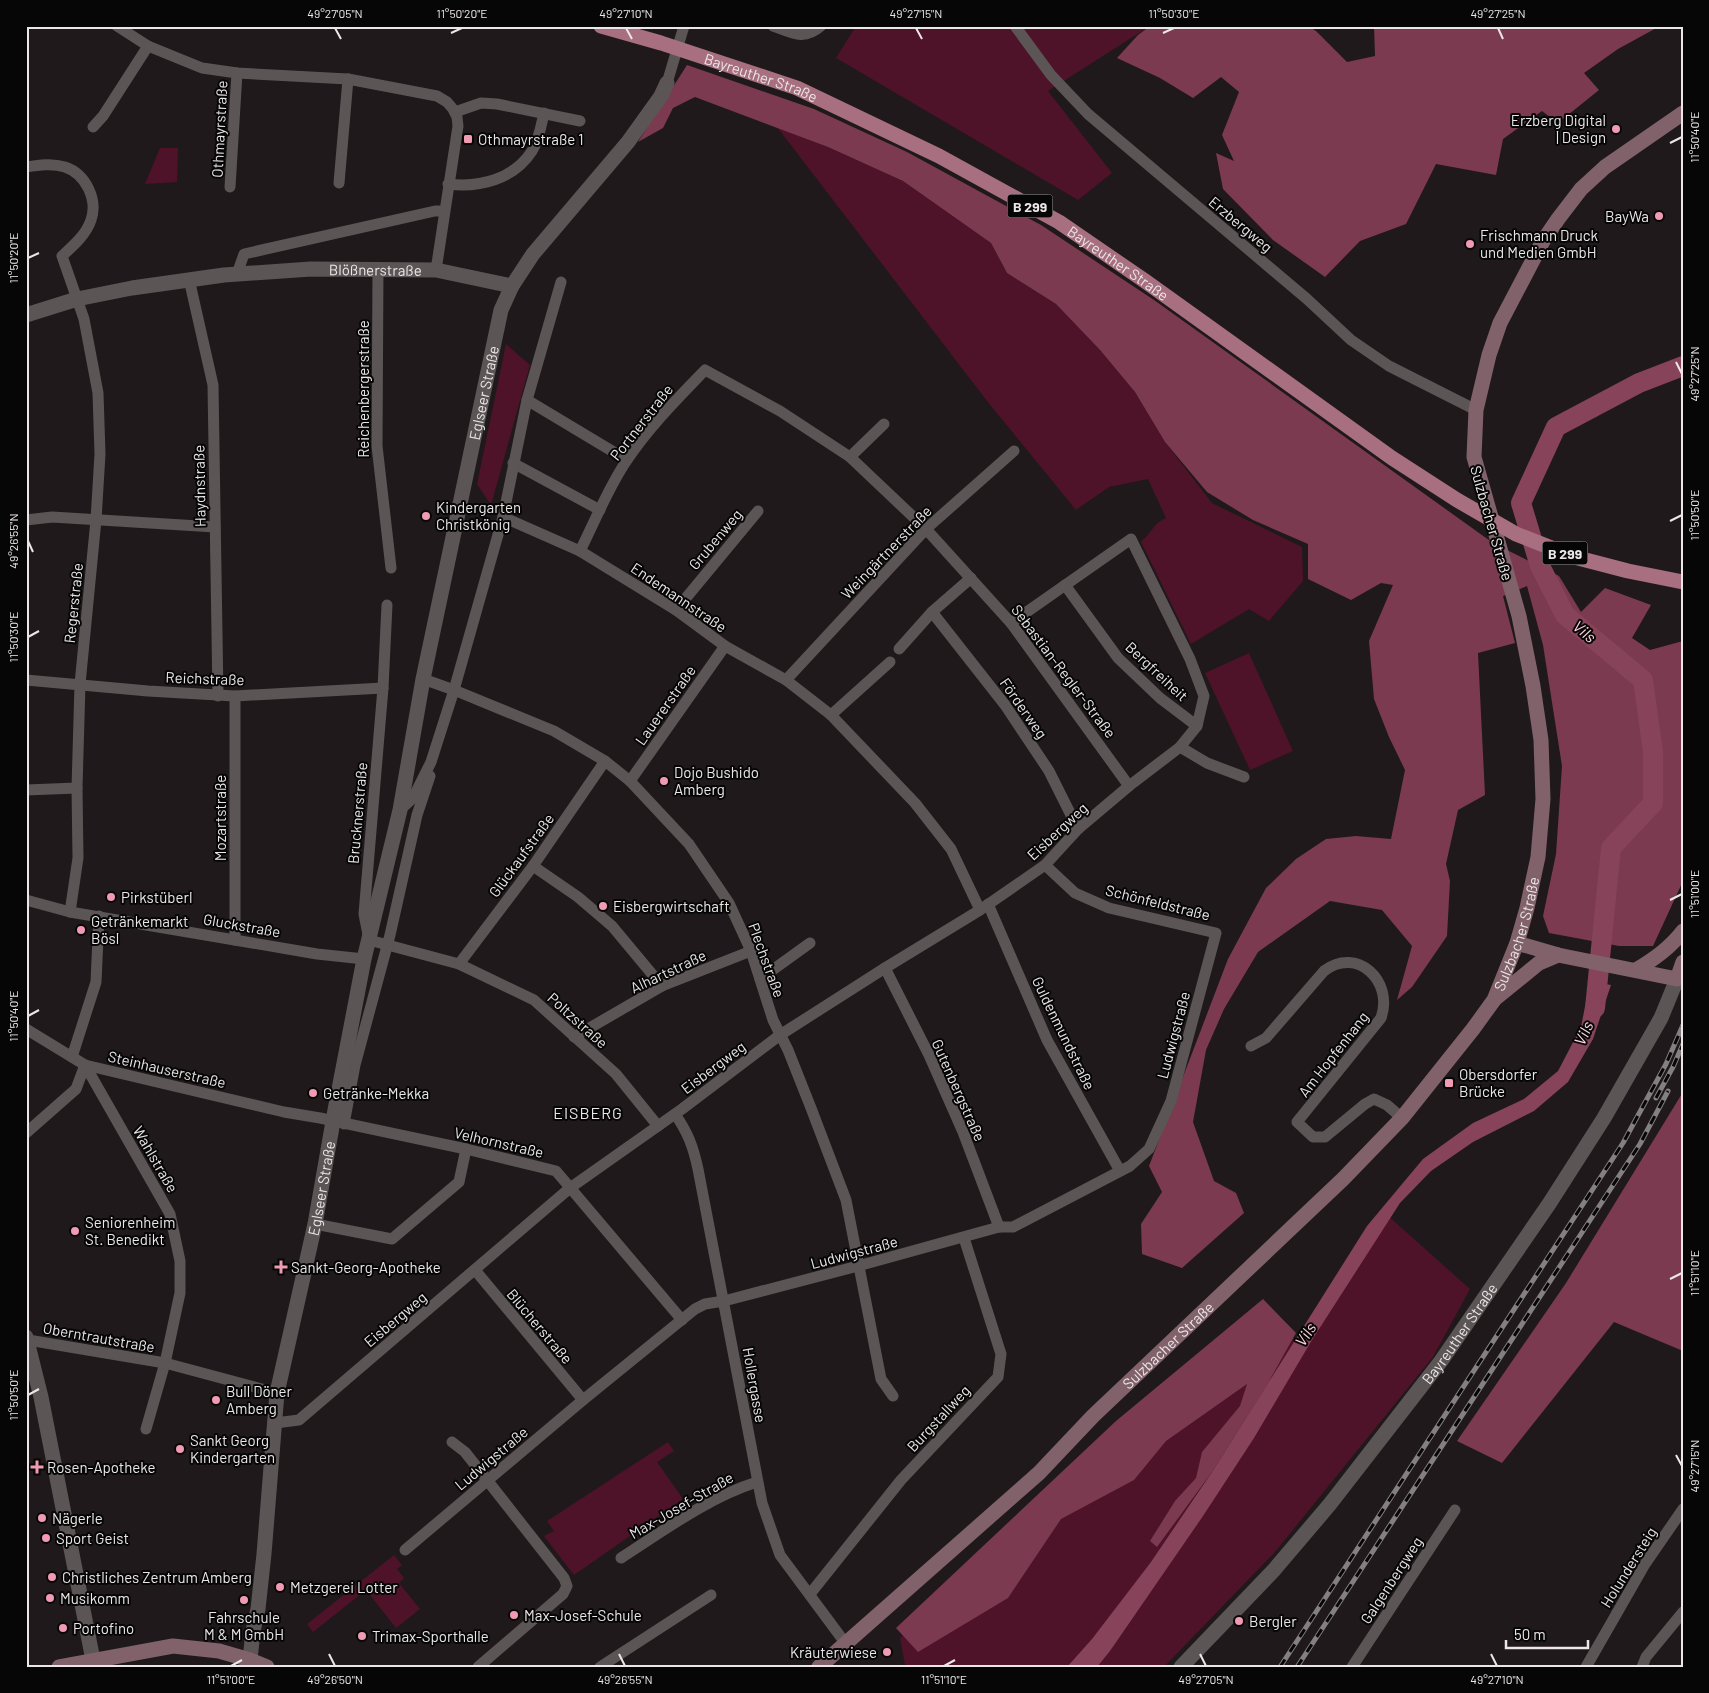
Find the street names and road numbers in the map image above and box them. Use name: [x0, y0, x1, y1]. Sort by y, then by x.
street label: Bayreuther Straße: [702, 49, 821, 106]
street label: Othmayrstraße: [207, 80, 231, 178]
street label: Erzbergweg: [1206, 192, 1276, 256]
road number: B 299: [1008, 195, 1052, 218]
street label: Bayreuther Straße: [1064, 222, 1172, 304]
street label: Blößnerstraße: [329, 260, 422, 279]
street label: Reichenbergerstraße: [354, 320, 372, 458]
street label: Eglseer Straße: [465, 344, 502, 442]
street label: Portnerstraße: [606, 380, 676, 464]
street label: Haydnstraße: [189, 445, 209, 527]
street label: Sulzbacher Straße: [1467, 463, 1517, 583]
street label: Weingärtnerstraße: [837, 502, 935, 602]
street label: Grubenweg: [685, 505, 745, 573]
road number: B 299: [1542, 542, 1588, 564]
street label: Endemannstraße: [628, 558, 730, 636]
street label: Regerstraße: [60, 562, 86, 644]
street label: Sebastian-Regler-Straße: [1008, 601, 1120, 741]
street label: Bergfreiheit: [1122, 638, 1192, 704]
street label: Lauererstraße: [631, 662, 699, 748]
street label: Reichstraße: [165, 668, 245, 688]
street label: Förderweg: [997, 674, 1051, 742]
street label: Brucknerstraße: [344, 762, 370, 864]
street label: Mozartstraße: [211, 775, 229, 861]
street label: Eisbergweg: [1023, 798, 1091, 864]
street label: Glückaufstraße: [485, 810, 557, 900]
street label: Sulzbacher Straße: [1490, 875, 1542, 993]
street label: Schönfeldstraße: [1104, 880, 1212, 924]
street label: Gluckstraße: [202, 909, 282, 941]
street label: Plechstraße: [745, 920, 789, 1000]
street label: Alhartstraße: [627, 946, 709, 996]
street label: Guldenmundstraße: [1029, 973, 1099, 1093]
street label: Poltzstraße: [544, 988, 612, 1052]
street label: Ludwigstraße: [1153, 989, 1193, 1081]
street label: Am Hopfenhang: [1294, 1008, 1372, 1100]
street label: Gutenbergstraße: [928, 1036, 990, 1144]
street label: Eisbergweg: [677, 1037, 749, 1097]
street label: Steinhauserstraße: [106, 1047, 228, 1091]
street label: Wahlstraße: [130, 1123, 182, 1195]
street label: Velhornstraße: [452, 1123, 546, 1161]
street label: Eglseer Straße: [304, 1140, 338, 1237]
street label: Ludwigstraße: [808, 1232, 900, 1272]
street label: Bayreuther Straße: [1418, 1280, 1501, 1387]
street label: Blücherstraße: [503, 1285, 577, 1367]
street label: Eisbergweg: [360, 1288, 430, 1350]
street label: Sulzbacher Straße: [1119, 1298, 1217, 1392]
street label: Oberntrautstraße: [42, 1318, 156, 1356]
street label: Hollergasse: [740, 1346, 770, 1424]
street label: Burgstallweg: [903, 1381, 973, 1455]
street label: Ludwigstraße: [451, 1422, 531, 1494]
street label: Max-Josef-Straße: [626, 1468, 736, 1542]
street label: Holundersteig: [1596, 1523, 1660, 1611]
street label: Galgenbergweg: [1356, 1533, 1426, 1627]

